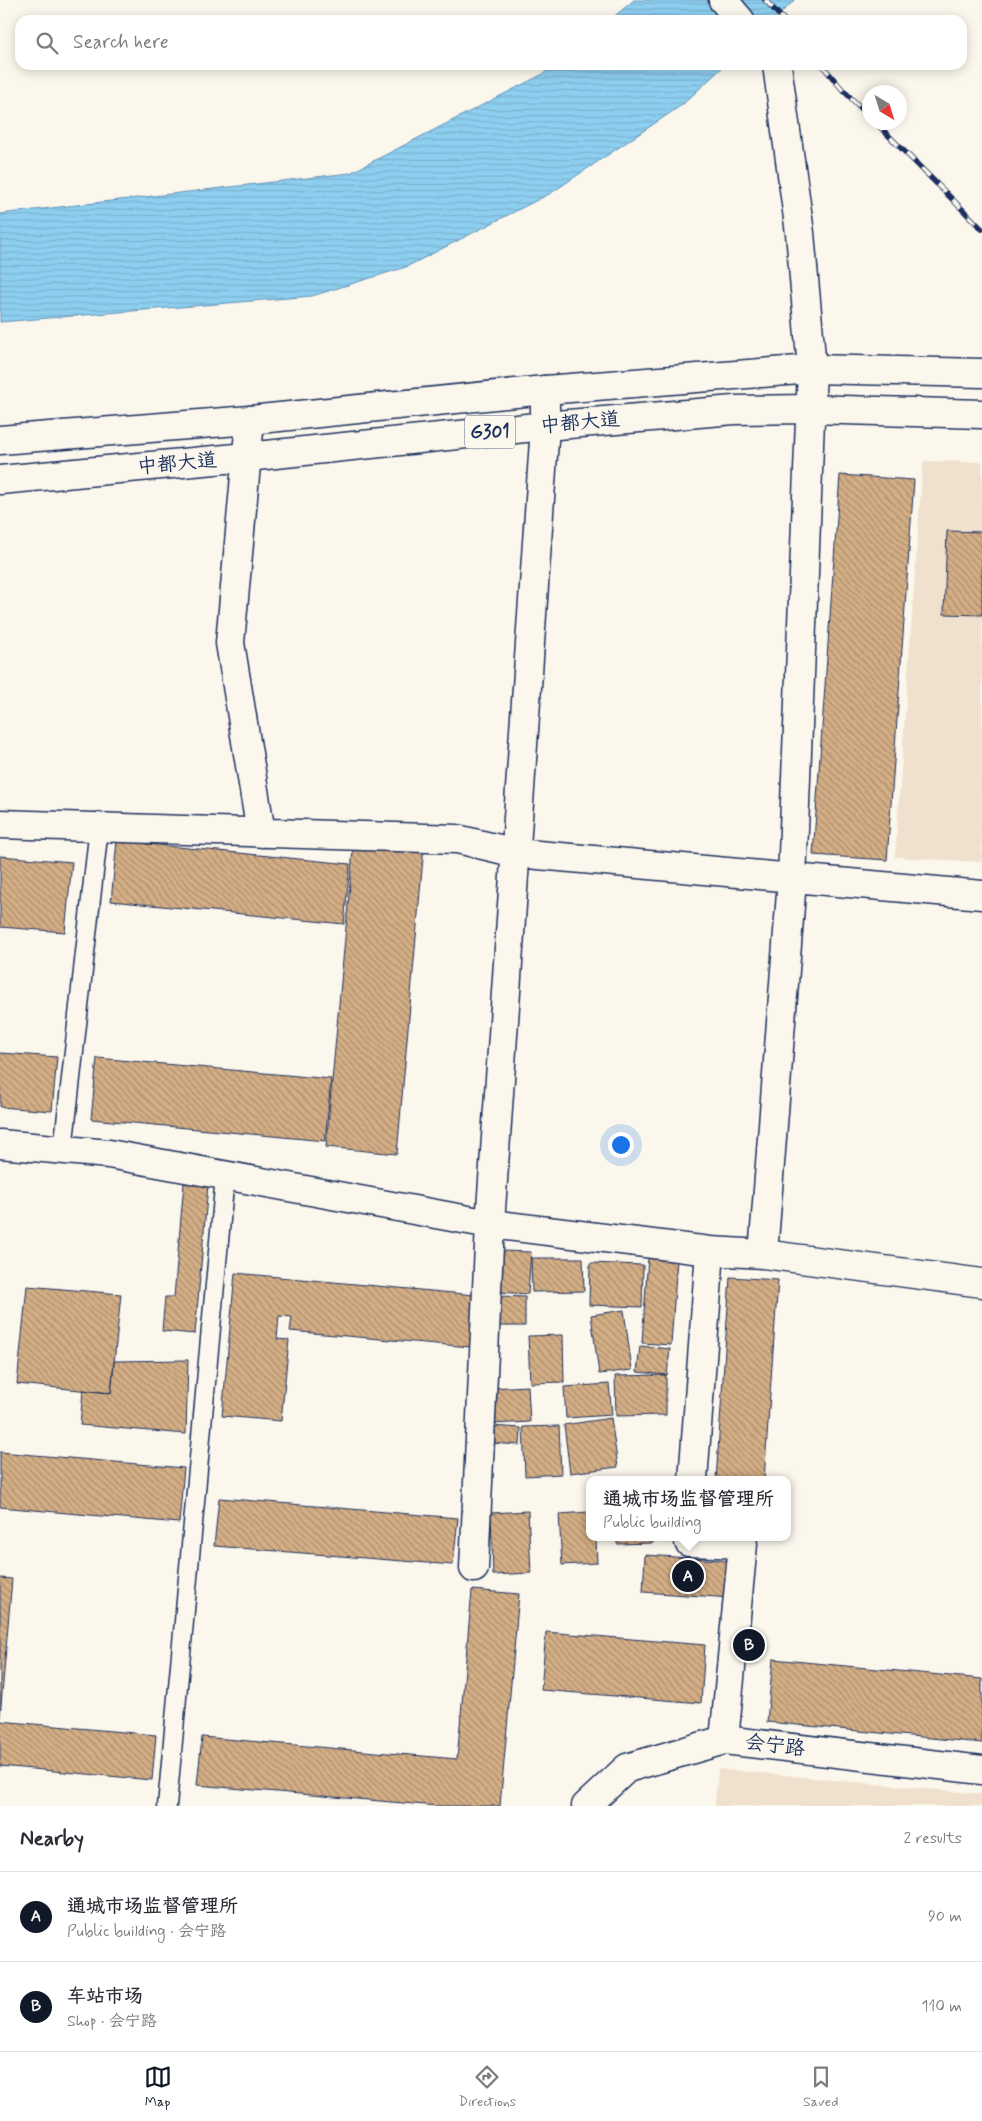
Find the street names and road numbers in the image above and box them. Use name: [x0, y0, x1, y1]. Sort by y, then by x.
street label: 中都大道: [539, 406, 621, 440]
road number: G301: [465, 416, 515, 448]
street label: 中都大道: [136, 447, 218, 481]
street label: 会宁路: [744, 1729, 807, 1763]

